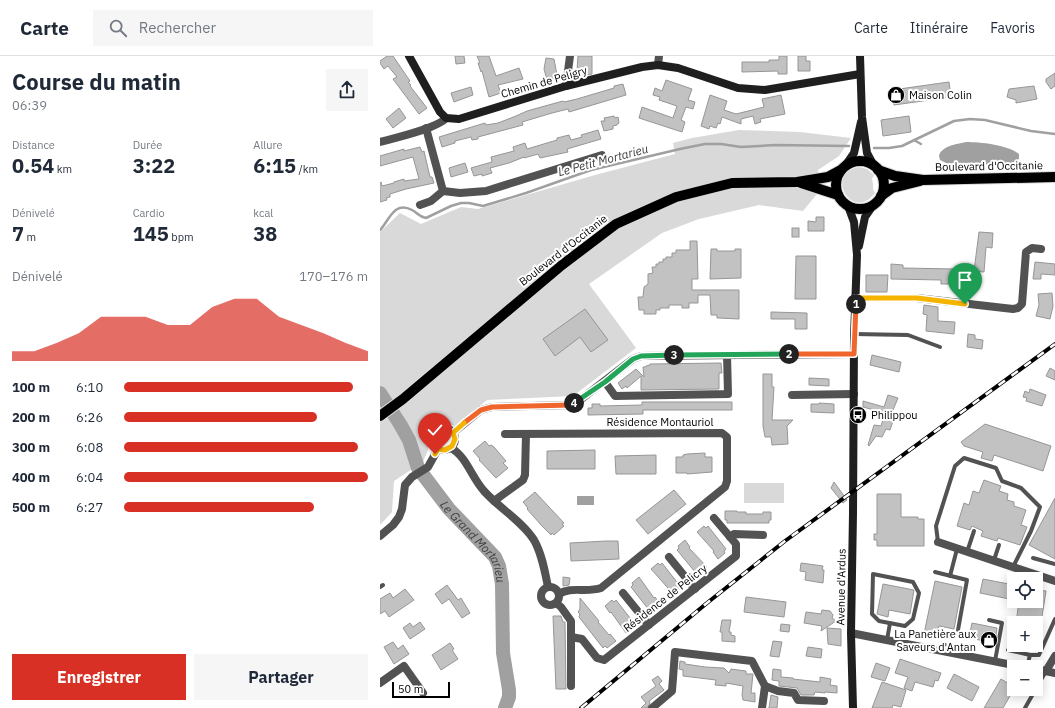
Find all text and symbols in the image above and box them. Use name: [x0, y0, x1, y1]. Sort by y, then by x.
search box: [93, 10, 373, 46]
text: Carte: [20, 16, 69, 40]
icon: search: [107, 17, 129, 39]
text: Rechercher: [139, 18, 216, 37]
text: Carte: [854, 19, 888, 37]
text: Itinéraire: [910, 19, 968, 37]
text: Favoris: [990, 19, 1035, 37]
street label: Chemin de Peligry: [499, 63, 589, 101]
text: Course du matin: [12, 67, 181, 96]
button: share: [326, 69, 368, 111]
shop icon: Maison Colin: [886, 85, 906, 105]
place label: Maison Colin: [909, 88, 972, 102]
text: 06:39: [12, 97, 47, 114]
text: Distance: [12, 138, 55, 152]
text: Durée: [133, 138, 162, 152]
text: Allure: [253, 138, 283, 152]
water label: Le Petit Mortarieu: [556, 141, 650, 179]
text: 0.54: [12, 152, 54, 179]
text: 3:22: [133, 152, 175, 179]
text: 6:15: [253, 152, 296, 179]
street label: Boulevard d'Occitanie: [935, 158, 1043, 174]
text: km: [54, 162, 72, 176]
text: /km: [296, 162, 318, 176]
text: Dénivelé: [12, 206, 55, 220]
text: Cardio: [133, 206, 165, 220]
text: kcal: [253, 206, 273, 220]
street label: Boulevard d'Occitanie: [516, 211, 610, 289]
text: 7: [12, 220, 24, 247]
text: 145: [133, 220, 169, 247]
text: 38: [253, 220, 277, 247]
text: m: [24, 230, 36, 244]
text: bpm: [169, 230, 194, 244]
pin: [948, 263, 982, 304]
text: Dénivelé: [12, 268, 63, 285]
text: 170–176 m: [299, 268, 368, 285]
icon: arrive: [954, 269, 976, 291]
pin: 1: [846, 294, 866, 314]
text: 1: [853, 297, 859, 311]
pin: 2: [779, 344, 799, 364]
pin: 3: [664, 345, 684, 365]
text: 2: [786, 347, 792, 361]
text: 3: [671, 348, 677, 362]
text: 100 m: [12, 379, 50, 396]
text: 6:10: [76, 379, 103, 396]
pin: 4: [564, 393, 584, 413]
text: 4: [571, 396, 577, 410]
bus stop icon: Philippou: [848, 405, 868, 425]
place label: Philippou: [871, 408, 918, 422]
text: 200 m: [12, 409, 50, 426]
text: 6:26: [76, 409, 103, 426]
pin: [418, 413, 452, 454]
street label: Résidence Montauriol: [606, 415, 714, 429]
icon: check: [424, 419, 446, 441]
text: 300 m: [12, 439, 50, 456]
text: 6:08: [76, 439, 103, 456]
text: 400 m: [12, 469, 50, 486]
text: 6:04: [76, 469, 103, 486]
water label: Le Grand Mortarieu: [438, 497, 509, 584]
text: 500 m: [12, 499, 50, 516]
text: 6:27: [76, 499, 103, 516]
street label: Avenue d'Ardus: [833, 548, 849, 626]
street label: Résidence de Pelicry: [620, 561, 710, 635]
map controls: [1007, 572, 1043, 696]
button: locate: [1007, 572, 1043, 608]
button: +: [1007, 616, 1043, 652]
place label: La Panetière aux Saveurs d'Antan: [894, 627, 976, 654]
shop icon: La Panetière aux Saveurs d'Antan: [979, 630, 999, 650]
button: Enregistrer: [12, 654, 186, 700]
button: Partager: [194, 654, 368, 700]
button: −: [1007, 660, 1043, 696]
scale bar: [392, 680, 450, 699]
text: 50 m: [398, 682, 423, 696]

